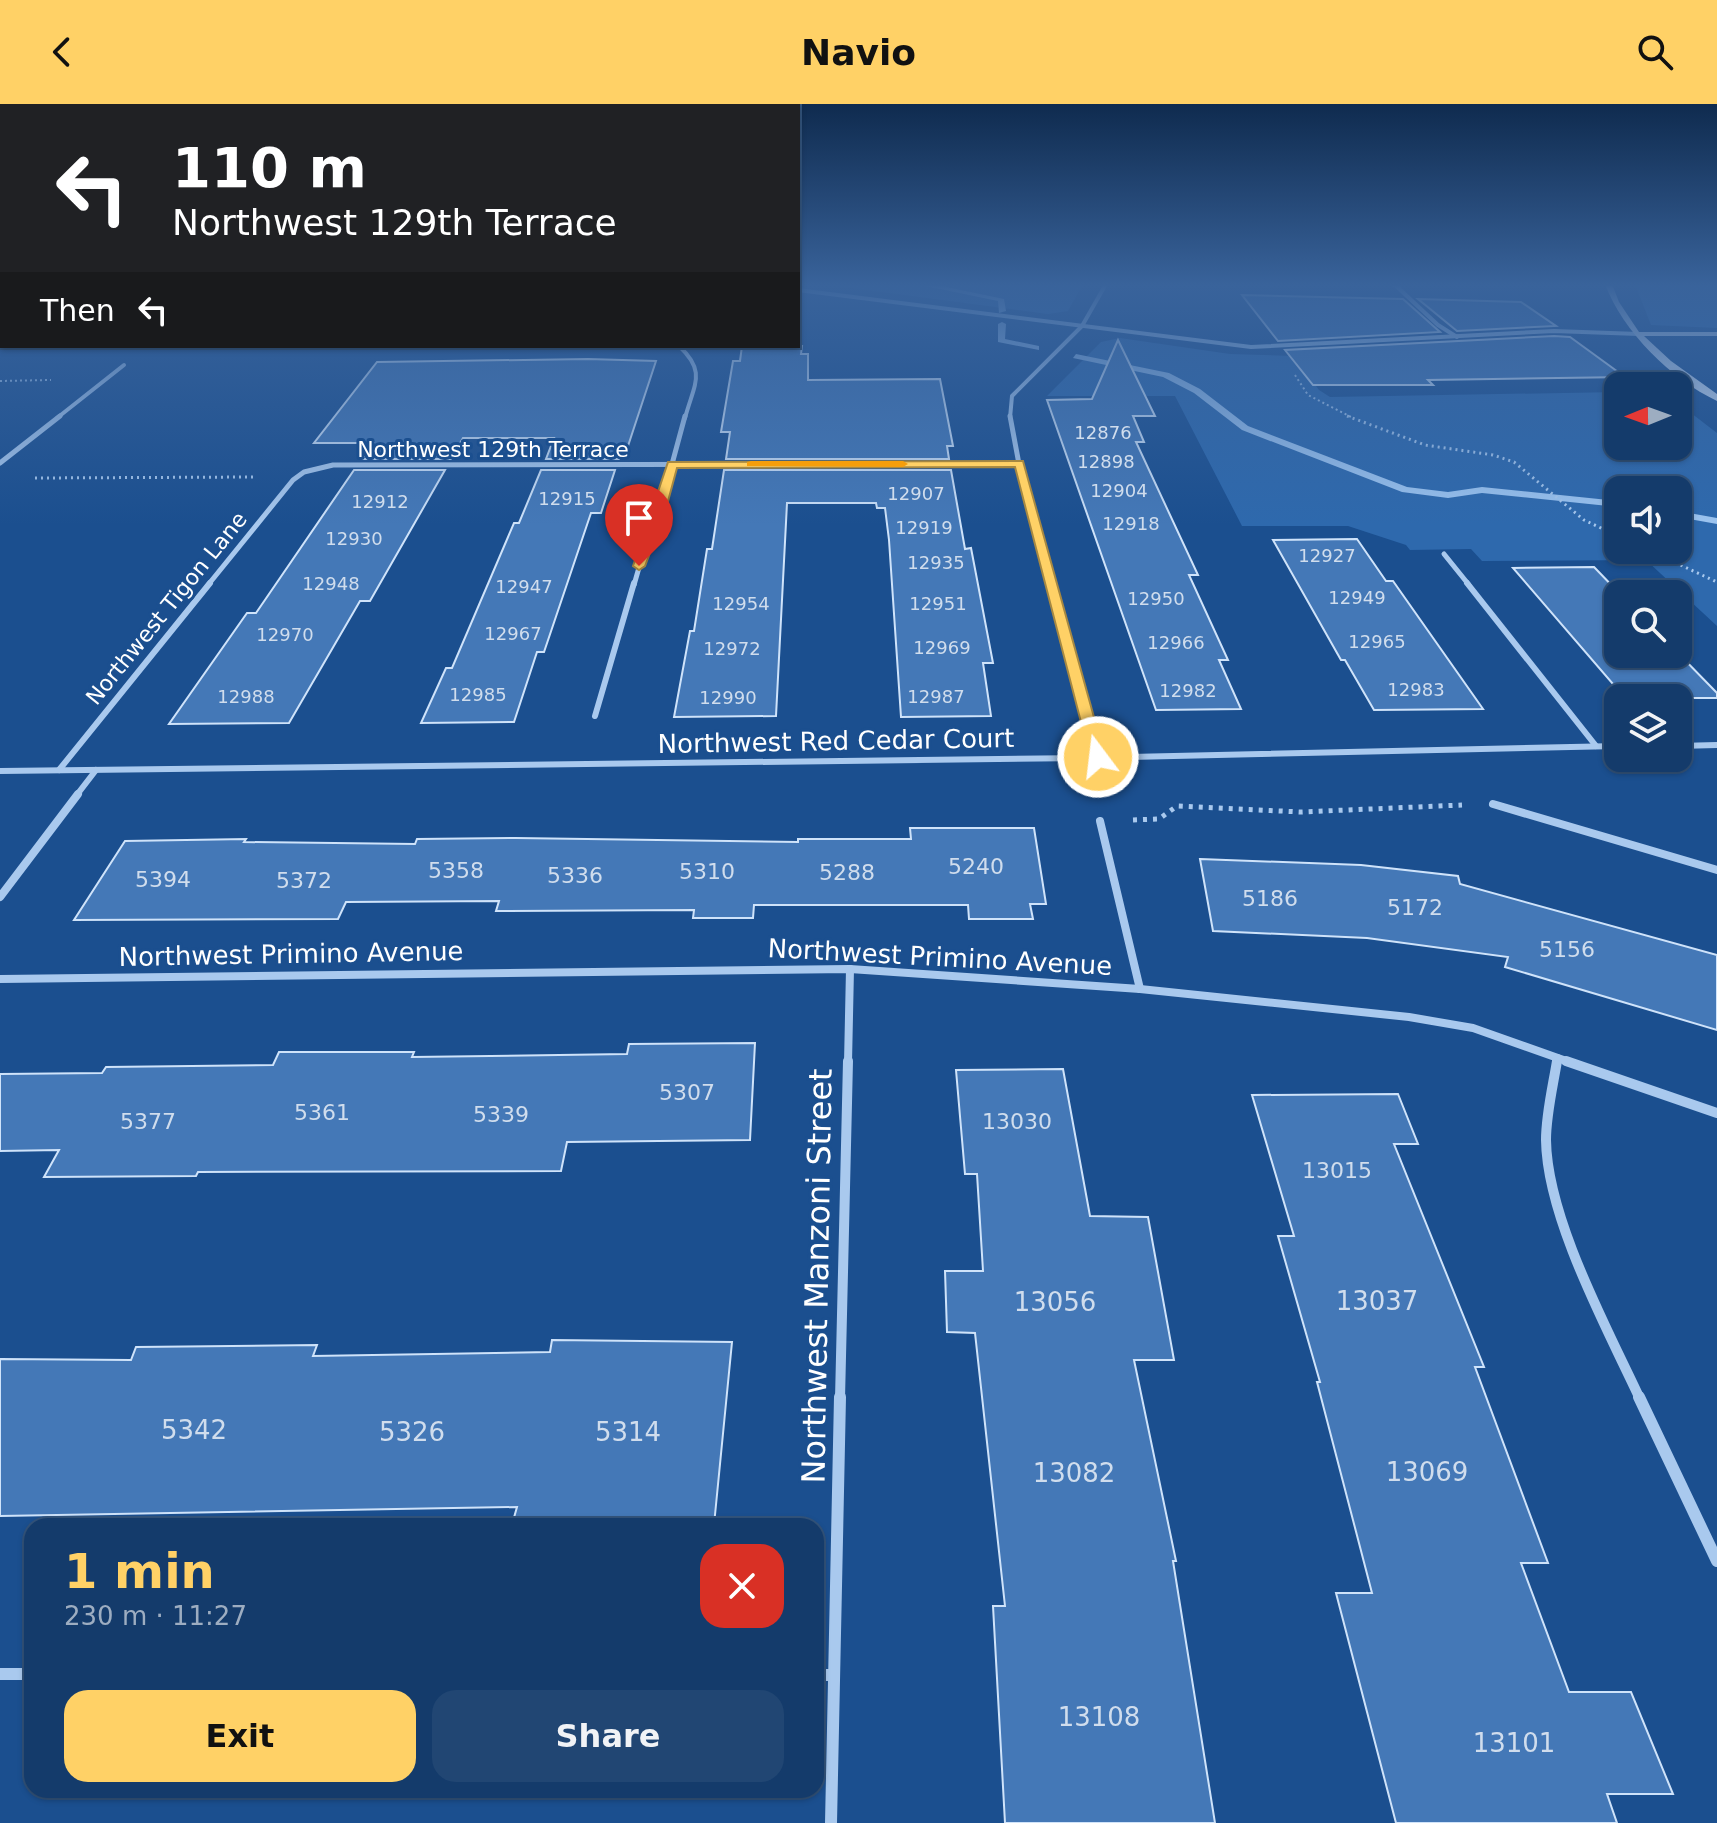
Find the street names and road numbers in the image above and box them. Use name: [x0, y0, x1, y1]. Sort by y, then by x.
street label: Northwest 129th Terrace: [357, 437, 629, 462]
street label: Northwest Tigon Lane: [81, 507, 252, 710]
street label: Northwest Red Cedar Court: [657, 723, 1015, 759]
street label: Northwest Primino Avenue: [767, 933, 1113, 981]
street label: Northwest Primino Avenue: [118, 936, 464, 972]
street label: Northwest Manzoni Street: [794, 1068, 840, 1484]

